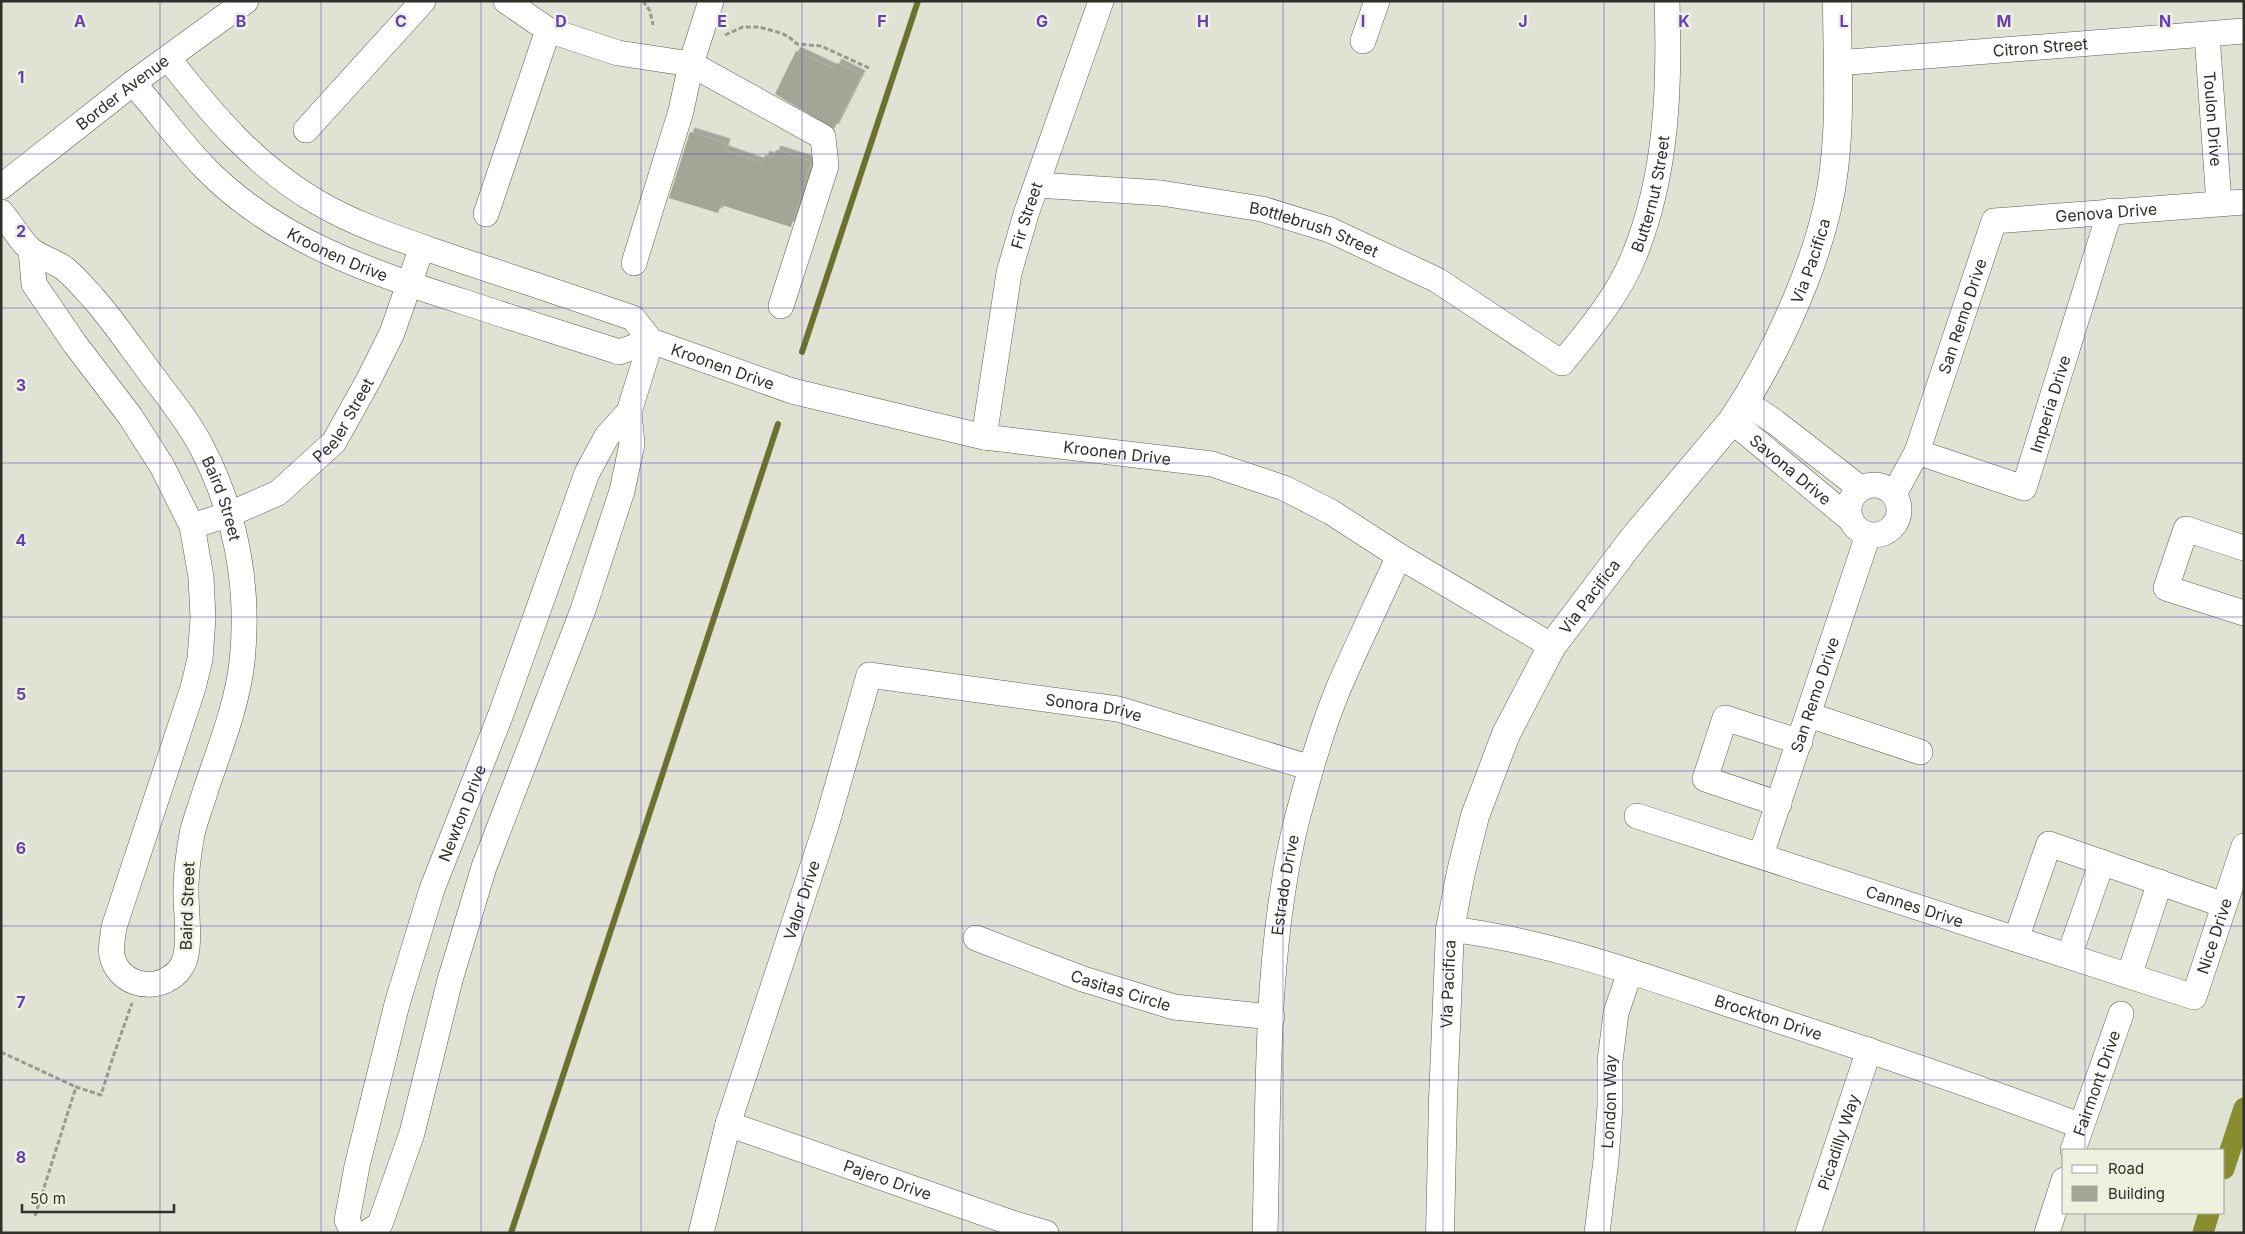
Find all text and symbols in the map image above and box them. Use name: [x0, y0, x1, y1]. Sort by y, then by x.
text: A: [74, 11, 86, 31]
text: B: [236, 11, 246, 31]
text: C: [395, 11, 407, 31]
text: D: [555, 11, 567, 31]
text: E: [717, 11, 727, 31]
text: F: [877, 11, 887, 31]
text: G: [1036, 11, 1048, 31]
text: H: [1197, 11, 1209, 31]
text: I: [1361, 11, 1365, 31]
text: J: [1518, 11, 1528, 31]
text: K: [1678, 11, 1690, 31]
text: L: [1839, 11, 1849, 31]
text: M: [1997, 11, 2011, 31]
text: N: [2159, 11, 2171, 31]
street label: Citron Street: [1992, 33, 2089, 61]
street label: Border Avenue: [72, 50, 173, 134]
text: 1: [18, 67, 24, 87]
street label: Toulon Drive: [2200, 71, 2226, 167]
street label: Butternut Street: [1627, 134, 1673, 255]
street label: Fir Street: [1006, 179, 1046, 251]
street label: Bottlebrush Street: [1248, 197, 1382, 261]
street label: Genova Drive: [2055, 199, 2158, 226]
street label: Via Pacifica: [1786, 216, 1834, 306]
text: 2: [16, 221, 26, 241]
street label: Kroonen Drive: [284, 223, 391, 285]
street label: San Remo Drive: [1934, 256, 1991, 377]
street label: Kroonen Drive: [669, 339, 777, 394]
street label: Imperia Drive: [2026, 353, 2075, 455]
street label: Peeler Street: [308, 374, 378, 467]
text: 3: [16, 375, 26, 395]
street label: Savona Drive: [1746, 430, 1835, 509]
street label: Kroonen Drive: [1062, 436, 1172, 469]
street label: Baird Street: [198, 453, 245, 543]
text: 4: [16, 530, 27, 550]
street label: Via Pacifica: [1555, 555, 1624, 638]
street label: San Remo Drive: [1786, 634, 1843, 755]
text: 5: [16, 684, 26, 704]
street label: Sonora Drive: [1044, 689, 1145, 726]
street label: Newton Drive: [434, 762, 490, 864]
street label: Estrado Drive: [1267, 833, 1303, 936]
text: 6: [16, 838, 26, 858]
street label: Valor Drive: [779, 858, 824, 943]
street label: Baird Street: [175, 861, 199, 951]
street label: Cannes Drive: [1863, 881, 1966, 931]
street label: Nice Drive: [2192, 895, 2236, 976]
street label: Via Pacifica: [1436, 939, 1460, 1029]
street label: Casitas Circle: [1068, 965, 1173, 1015]
street label: Brockton Drive: [1712, 990, 1825, 1044]
text: 7: [16, 992, 26, 1012]
street label: Fairmont Drive: [2069, 1028, 2124, 1139]
street label: London Way: [1597, 1053, 1621, 1149]
street label: Picadilly Way: [1813, 1091, 1864, 1193]
text: 8: [16, 1147, 26, 1167]
legend: [2062, 1149, 2225, 1214]
street label: Pajero Drive: [841, 1155, 934, 1204]
text: Road: [2108, 1159, 2144, 1178]
scale bar: [22, 1182, 175, 1214]
text: Building: [2108, 1184, 2165, 1203]
text: 50 m: [30, 1189, 66, 1208]

